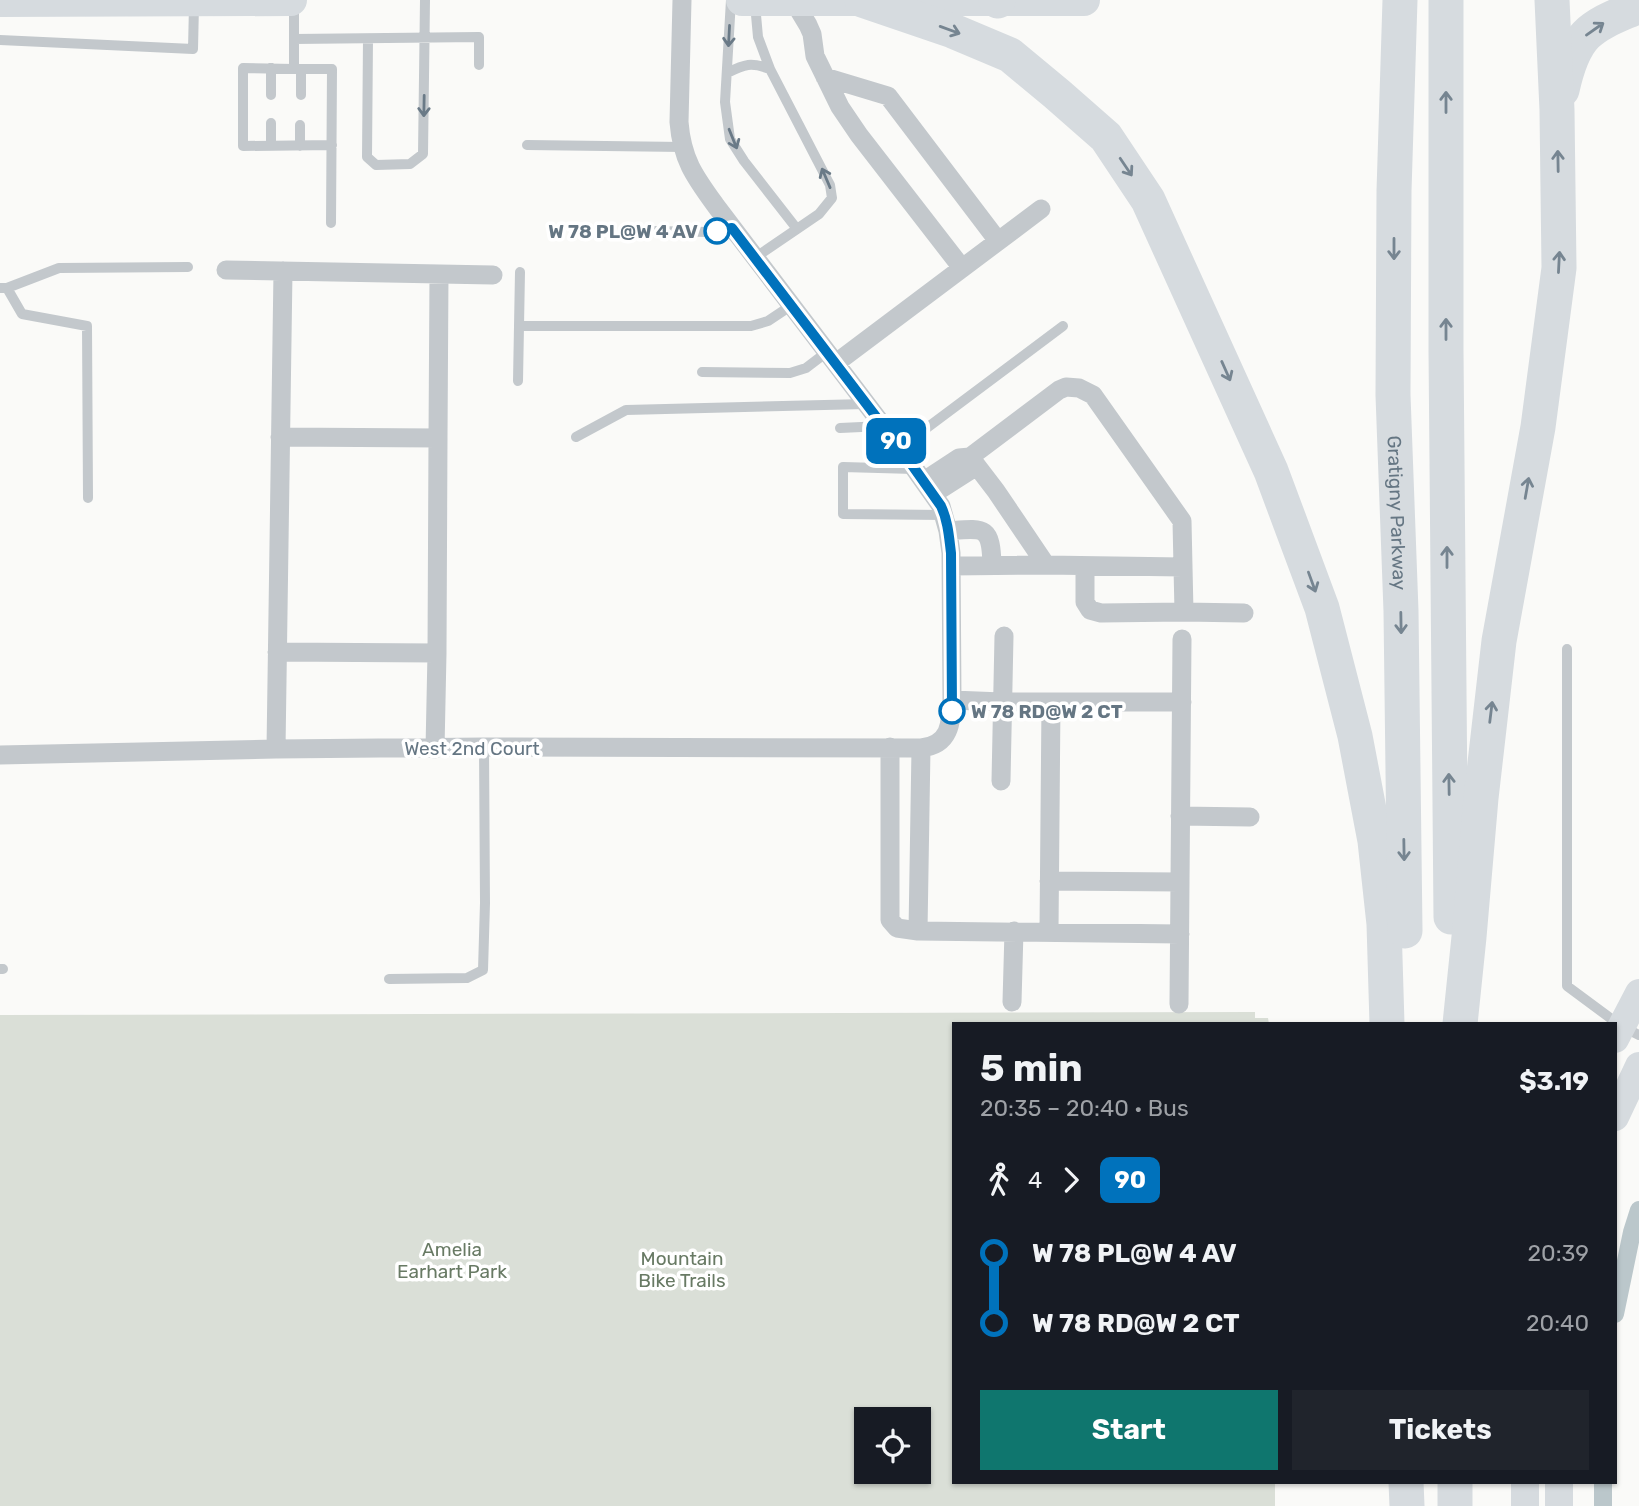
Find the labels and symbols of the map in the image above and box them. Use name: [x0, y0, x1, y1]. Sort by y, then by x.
one-way arrow: [1585, 22, 1604, 36]
one-way arrow: [722, 25, 735, 47]
one-way arrow: [938, 25, 960, 38]
one-way arrow: [1439, 90, 1453, 113]
one-way arrow: [417, 94, 431, 117]
one-way arrow: [728, 128, 740, 149]
one-way arrow: [1552, 150, 1565, 173]
one-way arrow: [1119, 157, 1134, 176]
one-way arrow: [818, 168, 831, 189]
marker: W 78 PL@W 4 AV: [704, 218, 730, 244]
place label: W 78 PL@W 4 AV: [548, 220, 698, 243]
one-way arrow: [1387, 237, 1401, 260]
one-way arrow: [1552, 251, 1565, 274]
one-way arrow: [1439, 318, 1453, 341]
one-way arrow: [1220, 360, 1233, 381]
line badge: 90: [864, 418, 928, 464]
street label: Gratigny Parkway: [1383, 435, 1412, 591]
one-way arrow: [1521, 477, 1534, 500]
one-way arrow: [1440, 545, 1454, 568]
one-way arrow: [1307, 570, 1319, 592]
one-way arrow: [1394, 611, 1408, 634]
marker: W 78 RD@W 2 CT: [939, 698, 965, 724]
place label: W 78 RD@W 2 CT: [971, 700, 1123, 723]
one-way arrow: [1484, 701, 1497, 724]
street label: West 2nd Court: [404, 737, 540, 760]
one-way arrow: [1442, 773, 1456, 796]
one-way arrow: [1397, 839, 1411, 862]
park label: Amelia Earhart Park: [397, 1238, 507, 1283]
park label: Mountain Bike Trails: [638, 1247, 726, 1292]

